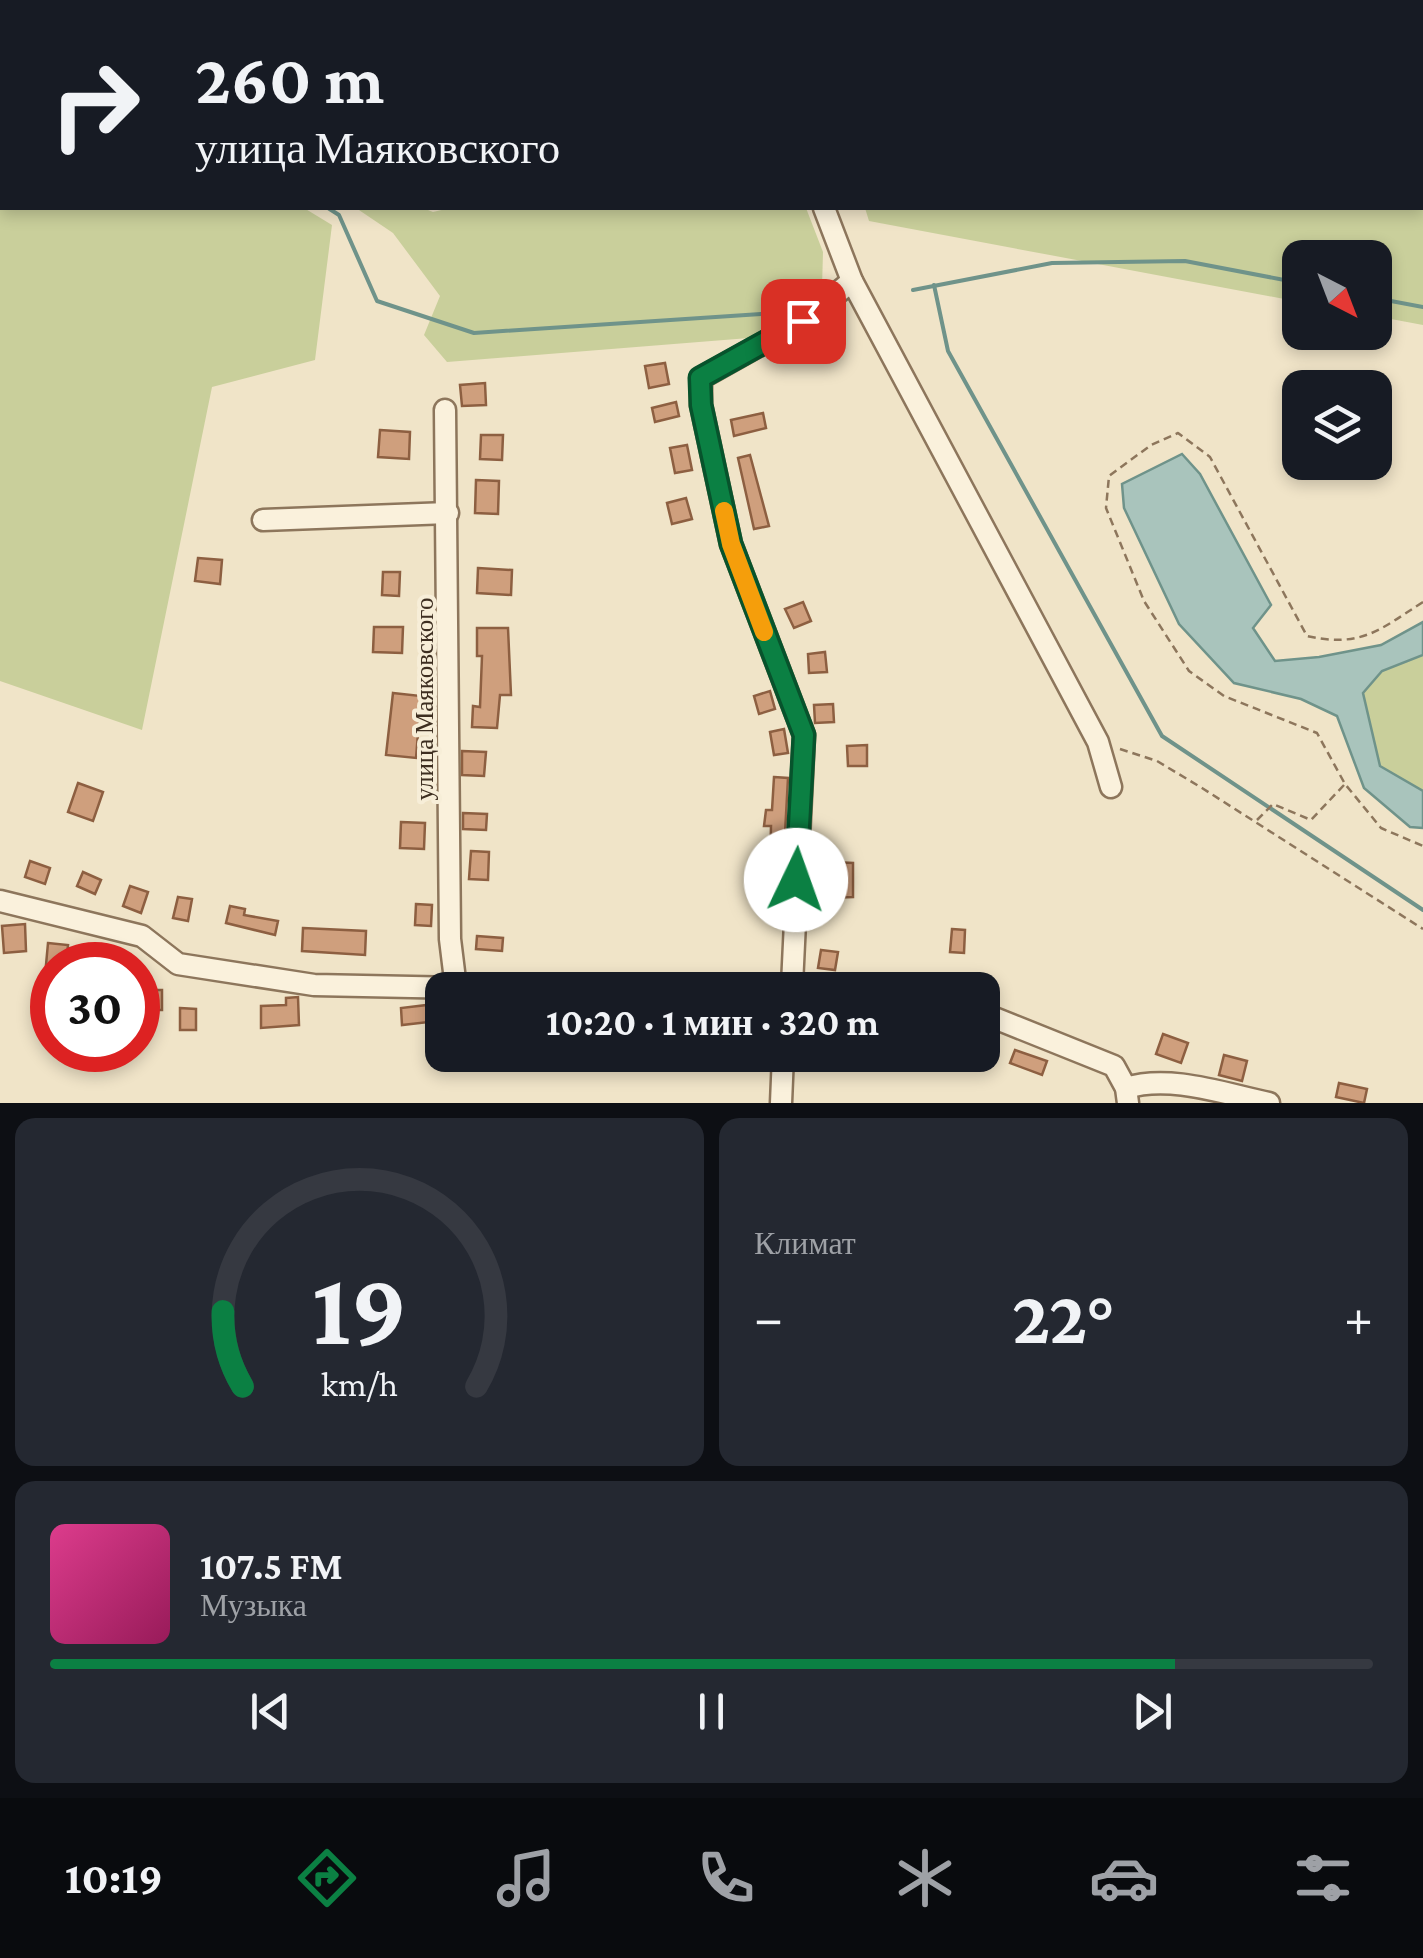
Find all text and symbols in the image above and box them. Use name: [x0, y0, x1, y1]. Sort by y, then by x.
icon: right: [30, 40, 160, 170]
text: 260 m: [195, 40, 384, 118]
text: улица Маяковского: [195, 123, 560, 173]
north arrow: [1282, 240, 1392, 350]
map controls: [1282, 240, 1392, 480]
pin: [761, 279, 846, 364]
icon: arrive: [776, 294, 831, 349]
button: layers: [1282, 370, 1392, 480]
street label: улица Маяковского: [411, 598, 438, 800]
position arrow: [744, 828, 848, 932]
speed limit sign: 30: [30, 942, 160, 1072]
text: 10:20 · 1 мин · 320 m: [546, 1001, 879, 1043]
text: Климат: [754, 1225, 856, 1261]
text: 19: [312, 1251, 407, 1366]
text: 22°: [1012, 1276, 1115, 1359]
text: −: [754, 1287, 783, 1348]
text: +: [1344, 1287, 1373, 1348]
text: km/h: [321, 1364, 398, 1404]
text: 107.5 FM: [200, 1545, 342, 1587]
text: Музыка: [200, 1587, 307, 1623]
icon: previous: [243, 1684, 298, 1739]
icon: pause: [684, 1684, 739, 1739]
icon: next: [1125, 1684, 1180, 1739]
icon: directions: [292, 1843, 362, 1913]
icon: music: [491, 1843, 561, 1913]
icon: phone: [691, 1843, 761, 1913]
icon: climate: [890, 1843, 960, 1913]
icon: car: [1089, 1843, 1159, 1913]
icon: filters: [1288, 1843, 1358, 1913]
text: 10:19: [65, 1853, 163, 1903]

